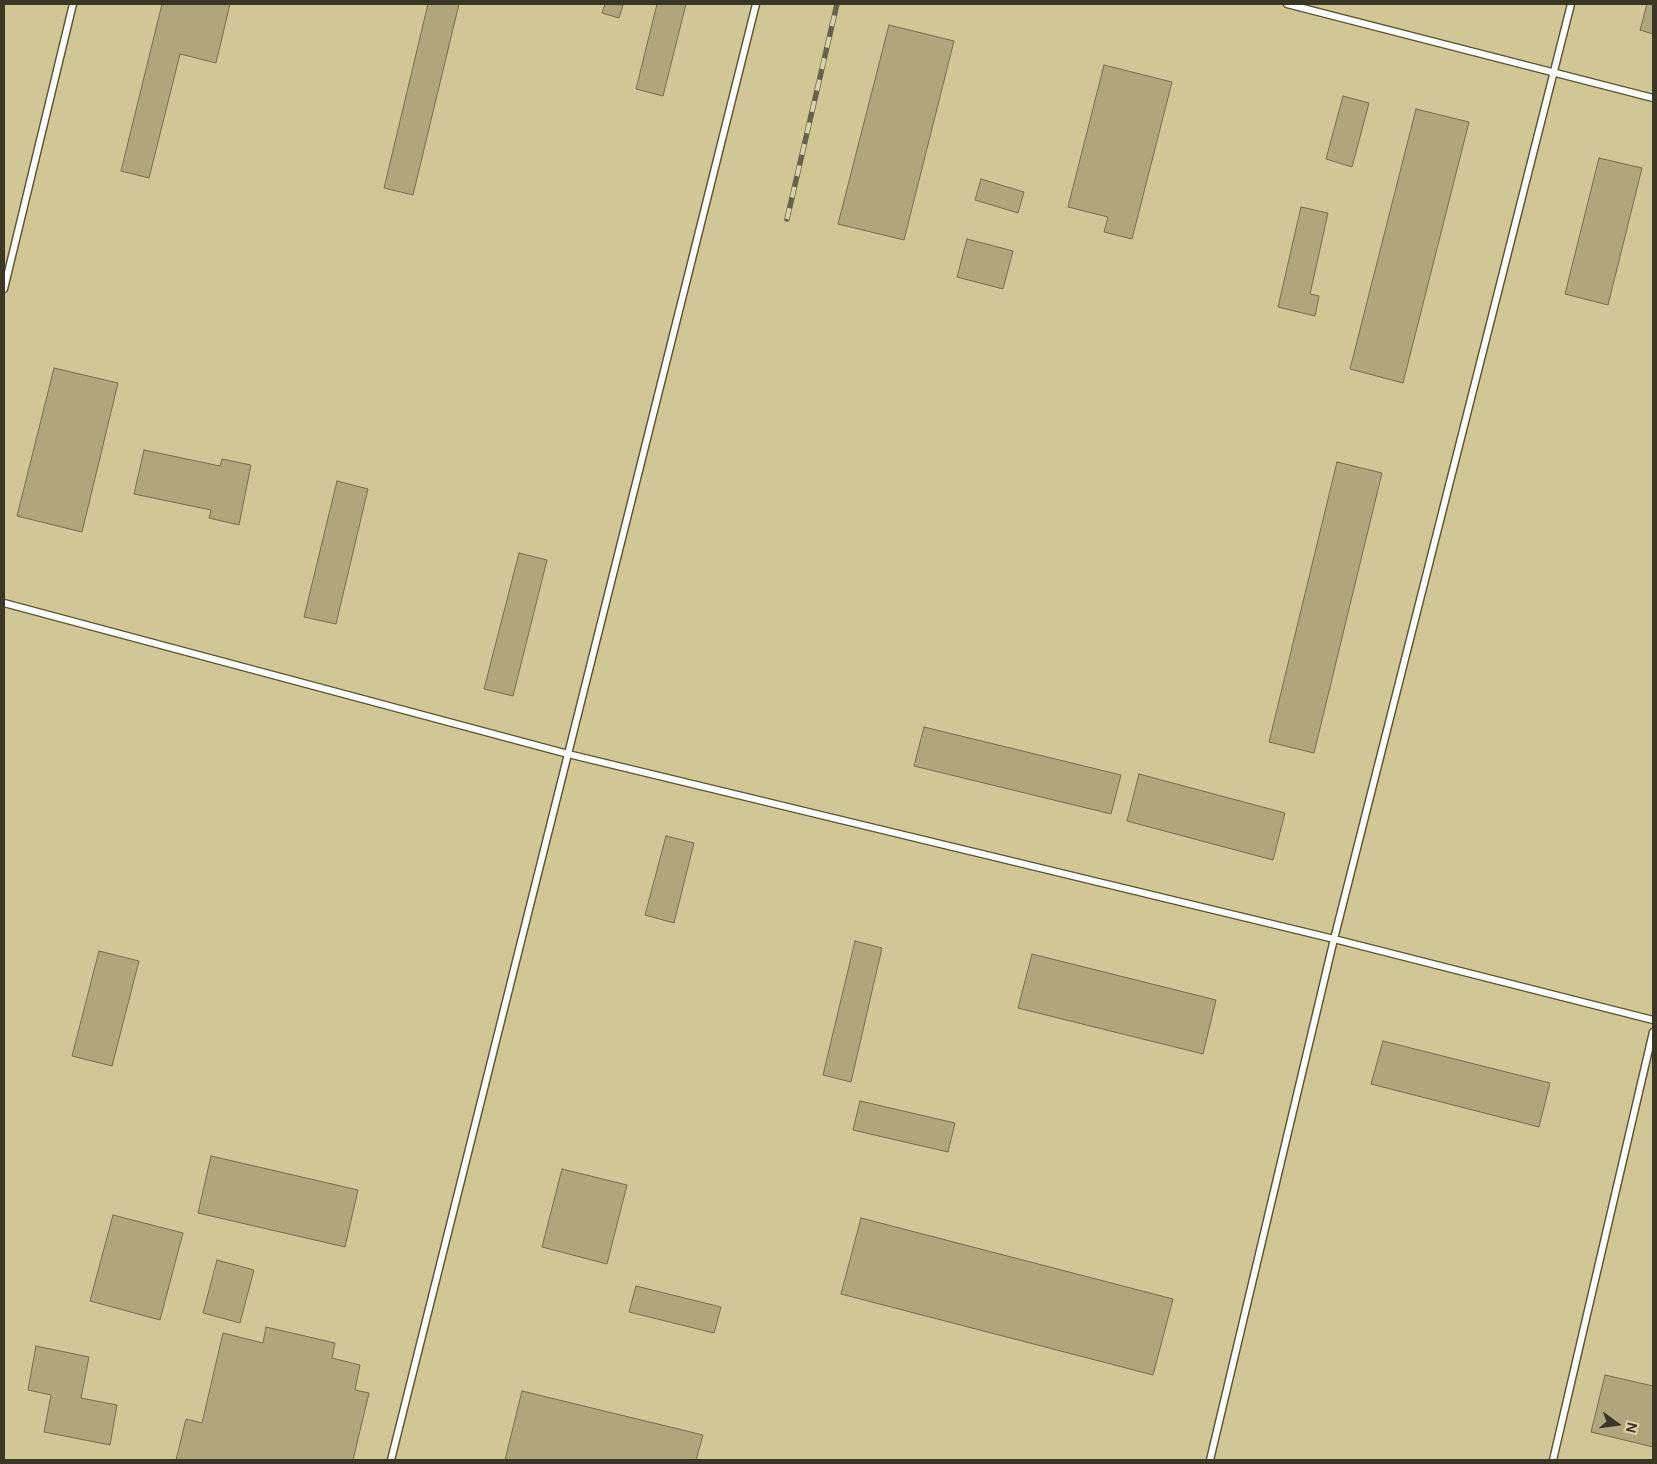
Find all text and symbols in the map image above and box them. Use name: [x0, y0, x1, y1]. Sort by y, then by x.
north arrow: [1592, 1399, 1642, 1449]
text: N: [1622, 1420, 1642, 1435]

